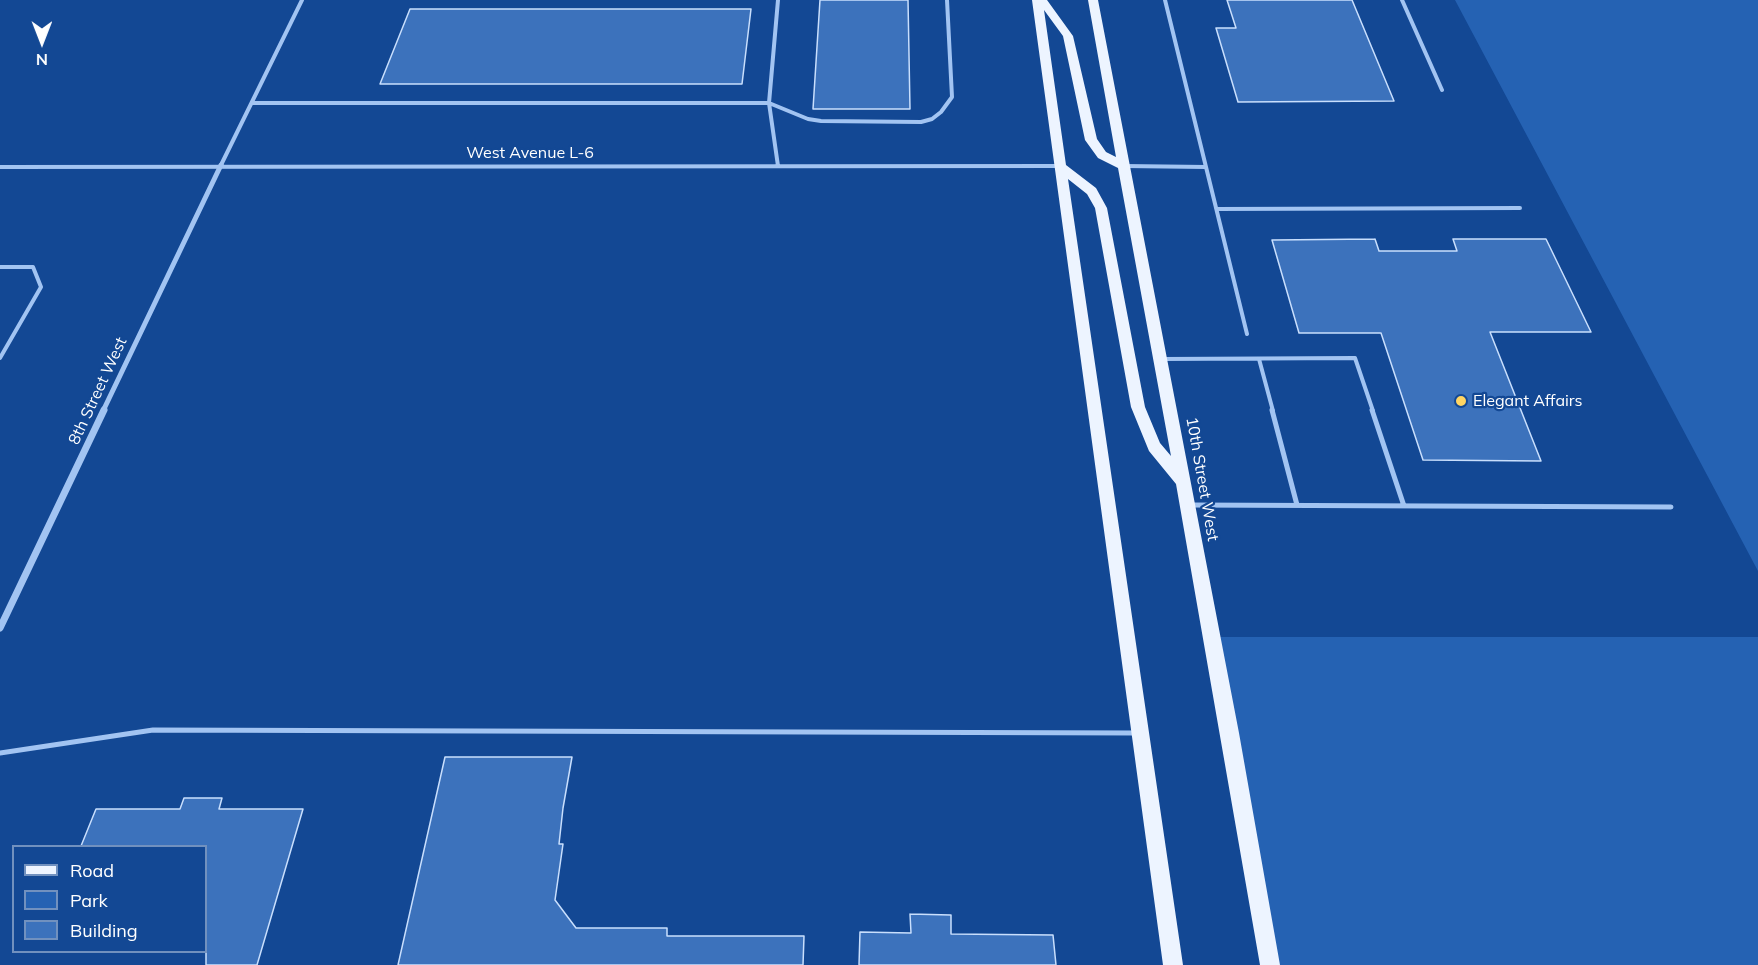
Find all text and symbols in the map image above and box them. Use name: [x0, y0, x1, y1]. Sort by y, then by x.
north arrow: [12, 12, 72, 72]
text: N: [36, 50, 48, 70]
street label: West Avenue L-6: [466, 143, 594, 163]
street label: 8th Street West: [65, 334, 131, 448]
place label: Elegant Affairs: [1473, 391, 1583, 411]
marker: Elegant Affairs: [1454, 394, 1468, 408]
street label: 10th Street West: [1182, 415, 1222, 543]
legend: [12, 845, 207, 953]
text: Road: [70, 859, 114, 882]
text: Park: [70, 889, 108, 912]
text: Building: [70, 919, 138, 942]

